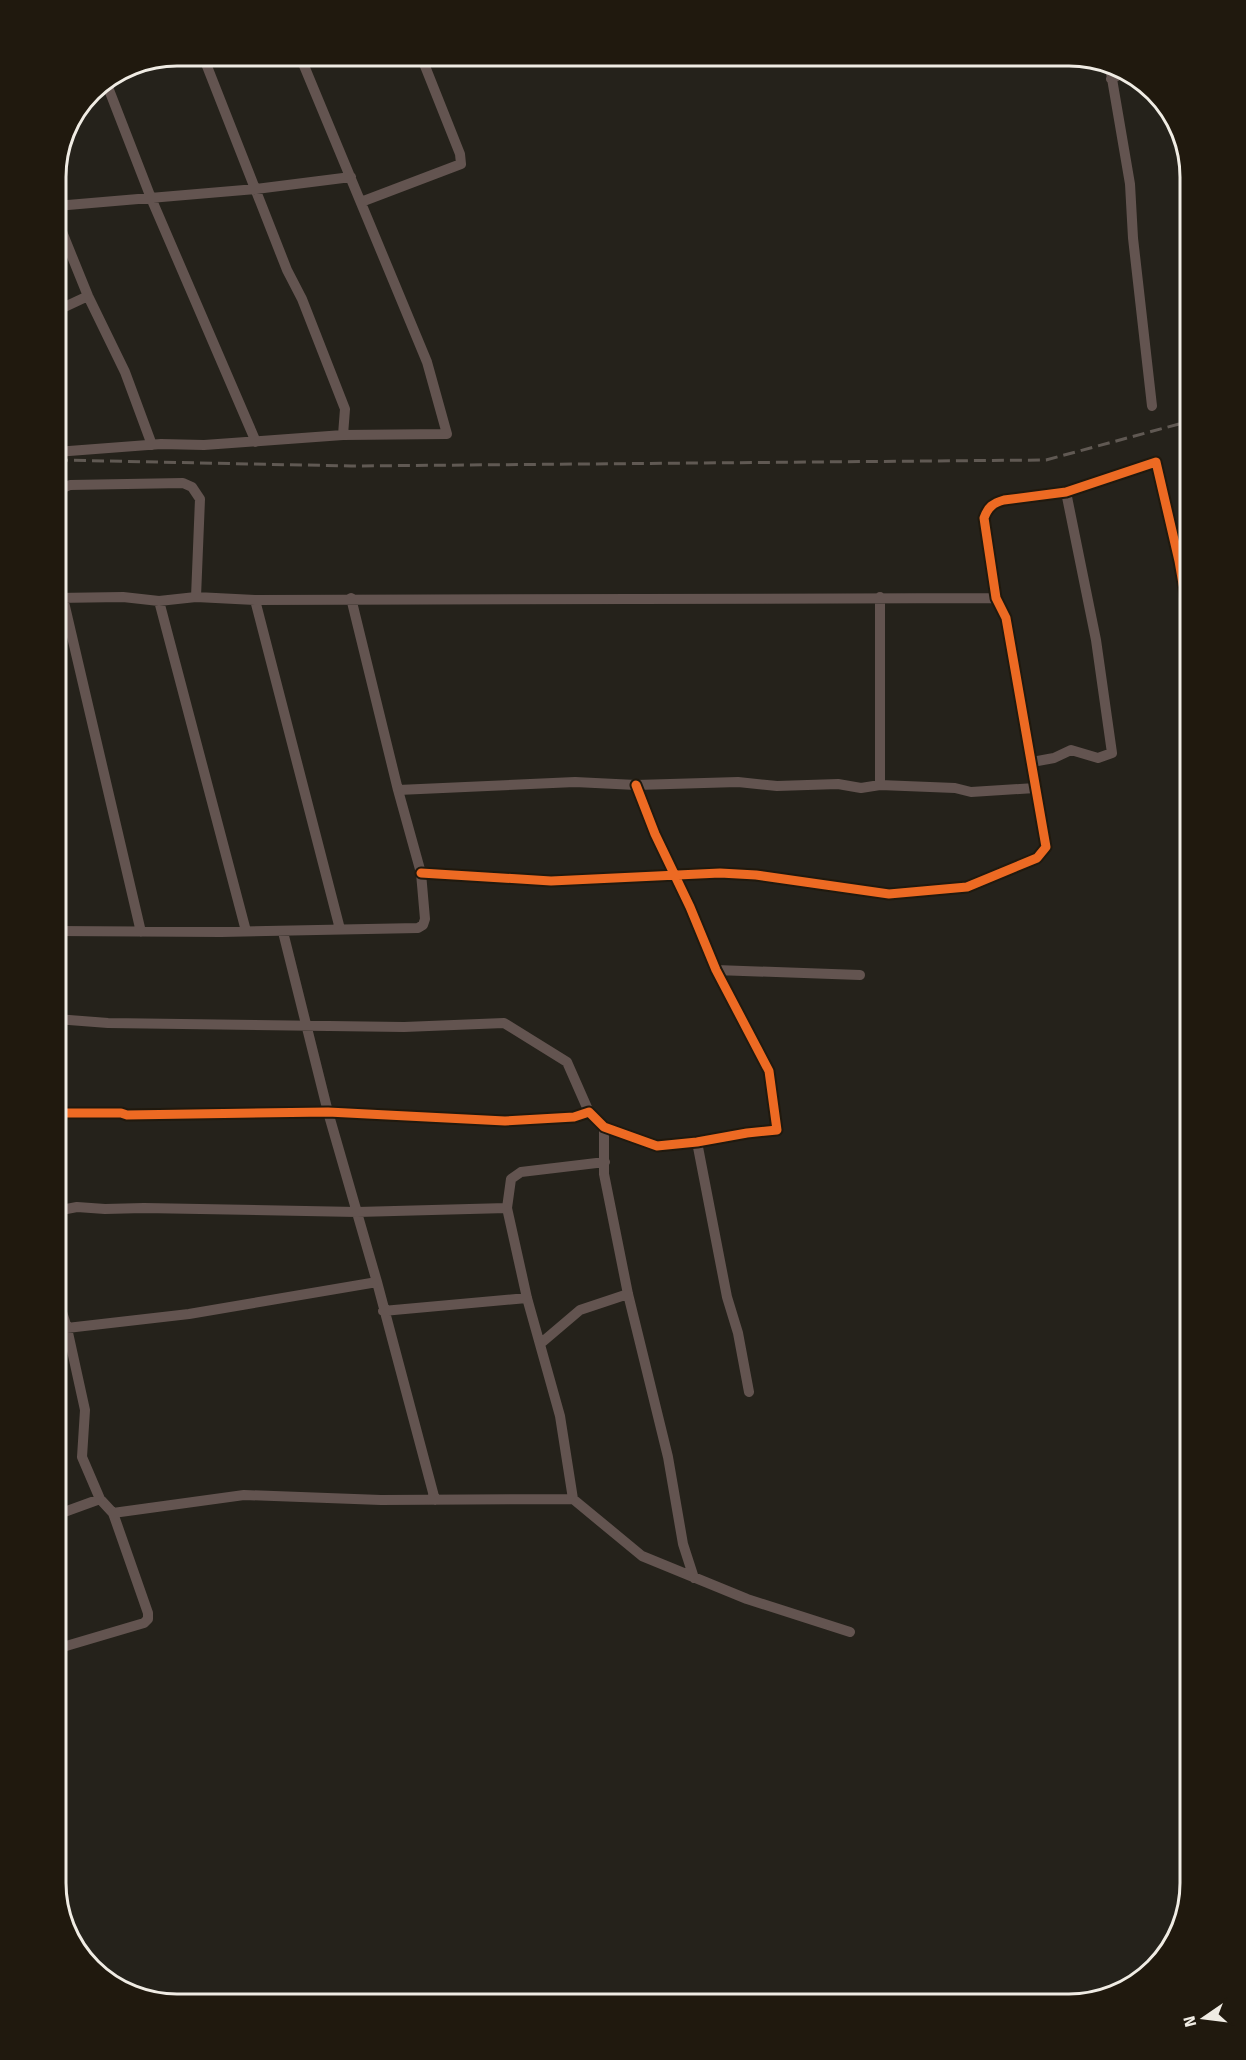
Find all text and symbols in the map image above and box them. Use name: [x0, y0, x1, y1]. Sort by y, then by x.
north arrow: [1174, 1988, 1234, 2048]
text: N: [1179, 2014, 1200, 2029]

